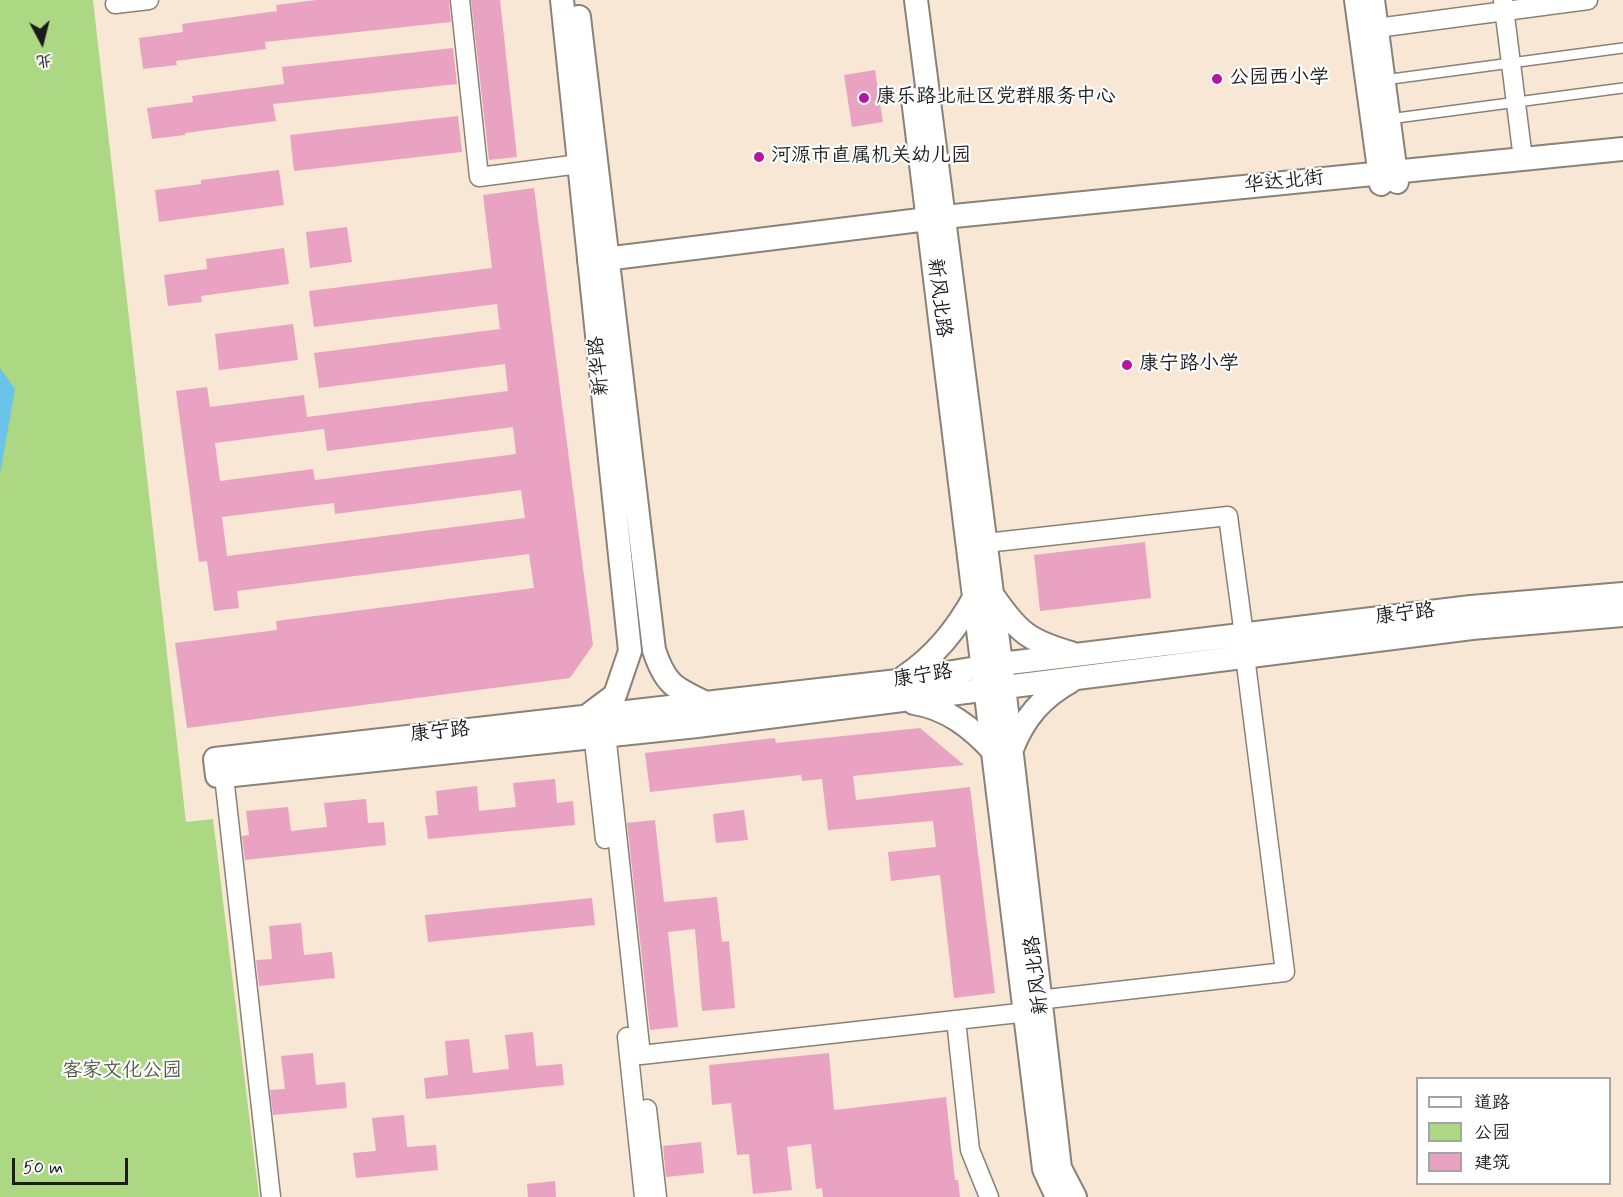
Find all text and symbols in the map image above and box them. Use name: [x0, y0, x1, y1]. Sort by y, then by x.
north arrow: [12, 12, 72, 72]
text: 北: [35, 49, 53, 72]
place label: 公园西小学: [1229, 67, 1329, 91]
marker: 公园西小学: [1210, 72, 1224, 86]
place label: 康乐路北社区党群服务中心: [876, 86, 1116, 110]
marker: 康乐路北社区党群服务中心: [857, 91, 871, 105]
place label: 河源市直属机关幼儿园: [771, 145, 971, 169]
marker: 河源市直属机关幼儿园: [752, 150, 766, 164]
street label: 华达北街: [1243, 167, 1325, 199]
street label: 新风北路: [921, 257, 955, 339]
street label: 新华路: [585, 335, 615, 397]
place label: 康宁路小学: [1139, 353, 1239, 377]
marker: 康宁路小学: [1120, 358, 1134, 372]
street label: 康宁路: [1374, 599, 1436, 631]
street label: 康宁路: [891, 660, 955, 694]
street label: 康宁路: [409, 718, 471, 748]
street label: 新风北路: [1021, 934, 1055, 1016]
park label: 客家文化公园: [62, 1060, 182, 1084]
legend: [1416, 1077, 1611, 1185]
text: 道路: [1474, 1091, 1510, 1115]
text: 公园: [1474, 1121, 1510, 1145]
scale bar: [15, 1146, 130, 1184]
text: 建筑: [1474, 1151, 1510, 1175]
text: 50 m: [23, 1156, 63, 1180]

